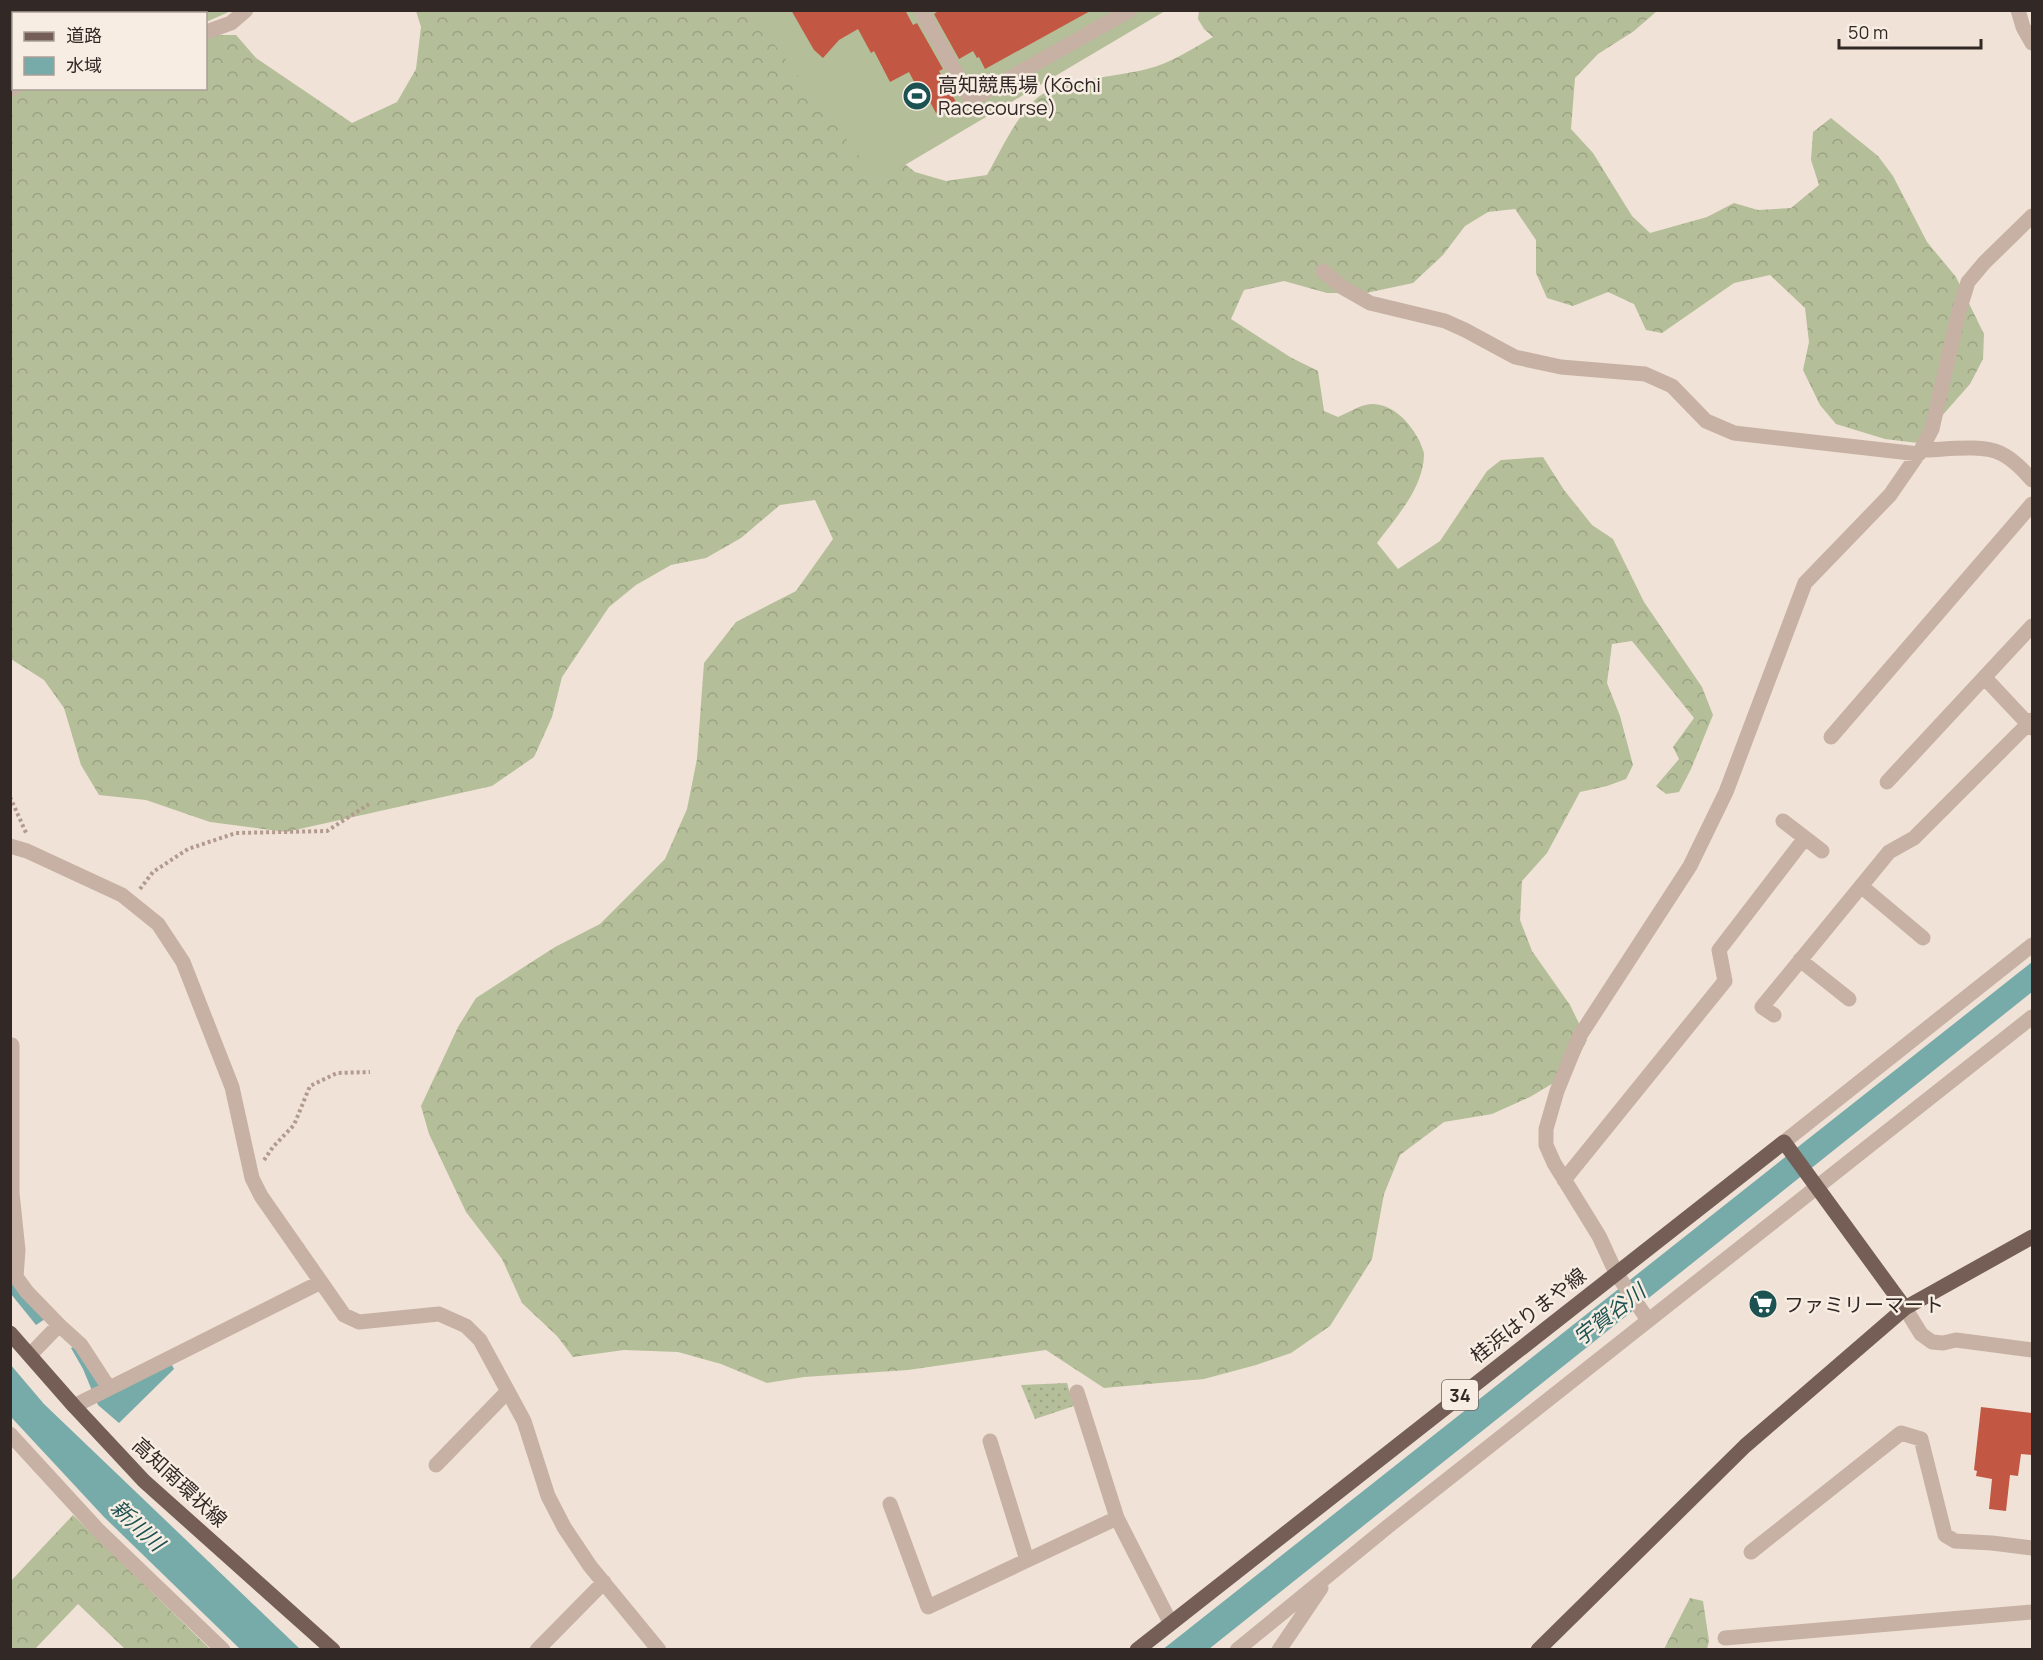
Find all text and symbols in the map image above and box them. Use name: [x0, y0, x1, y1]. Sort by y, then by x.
legend: [12, 12, 207, 90]
scale bar: [1839, 12, 1982, 50]
text: 50 m: [1848, 20, 1888, 44]
text: 道路: [66, 23, 102, 47]
text: 水域: [66, 53, 102, 77]
place label: 高知競馬場 (Kōchi Racecourse): [938, 71, 1101, 121]
sports icon: 高知競馬場 (Kōchi Racecourse): [901, 80, 933, 112]
street label: 桂浜はりまや線: [1465, 1261, 1591, 1369]
water label: 宇賀谷川: [1567, 1276, 1652, 1351]
supermarket icon: ファミリーマート: [1747, 1288, 1779, 1320]
place label: ファミリーマート: [1784, 1291, 1944, 1318]
road number: 34: [1442, 1380, 1478, 1410]
street label: 高知南環状線: [127, 1431, 233, 1533]
water label: 新川川: [105, 1493, 172, 1558]

